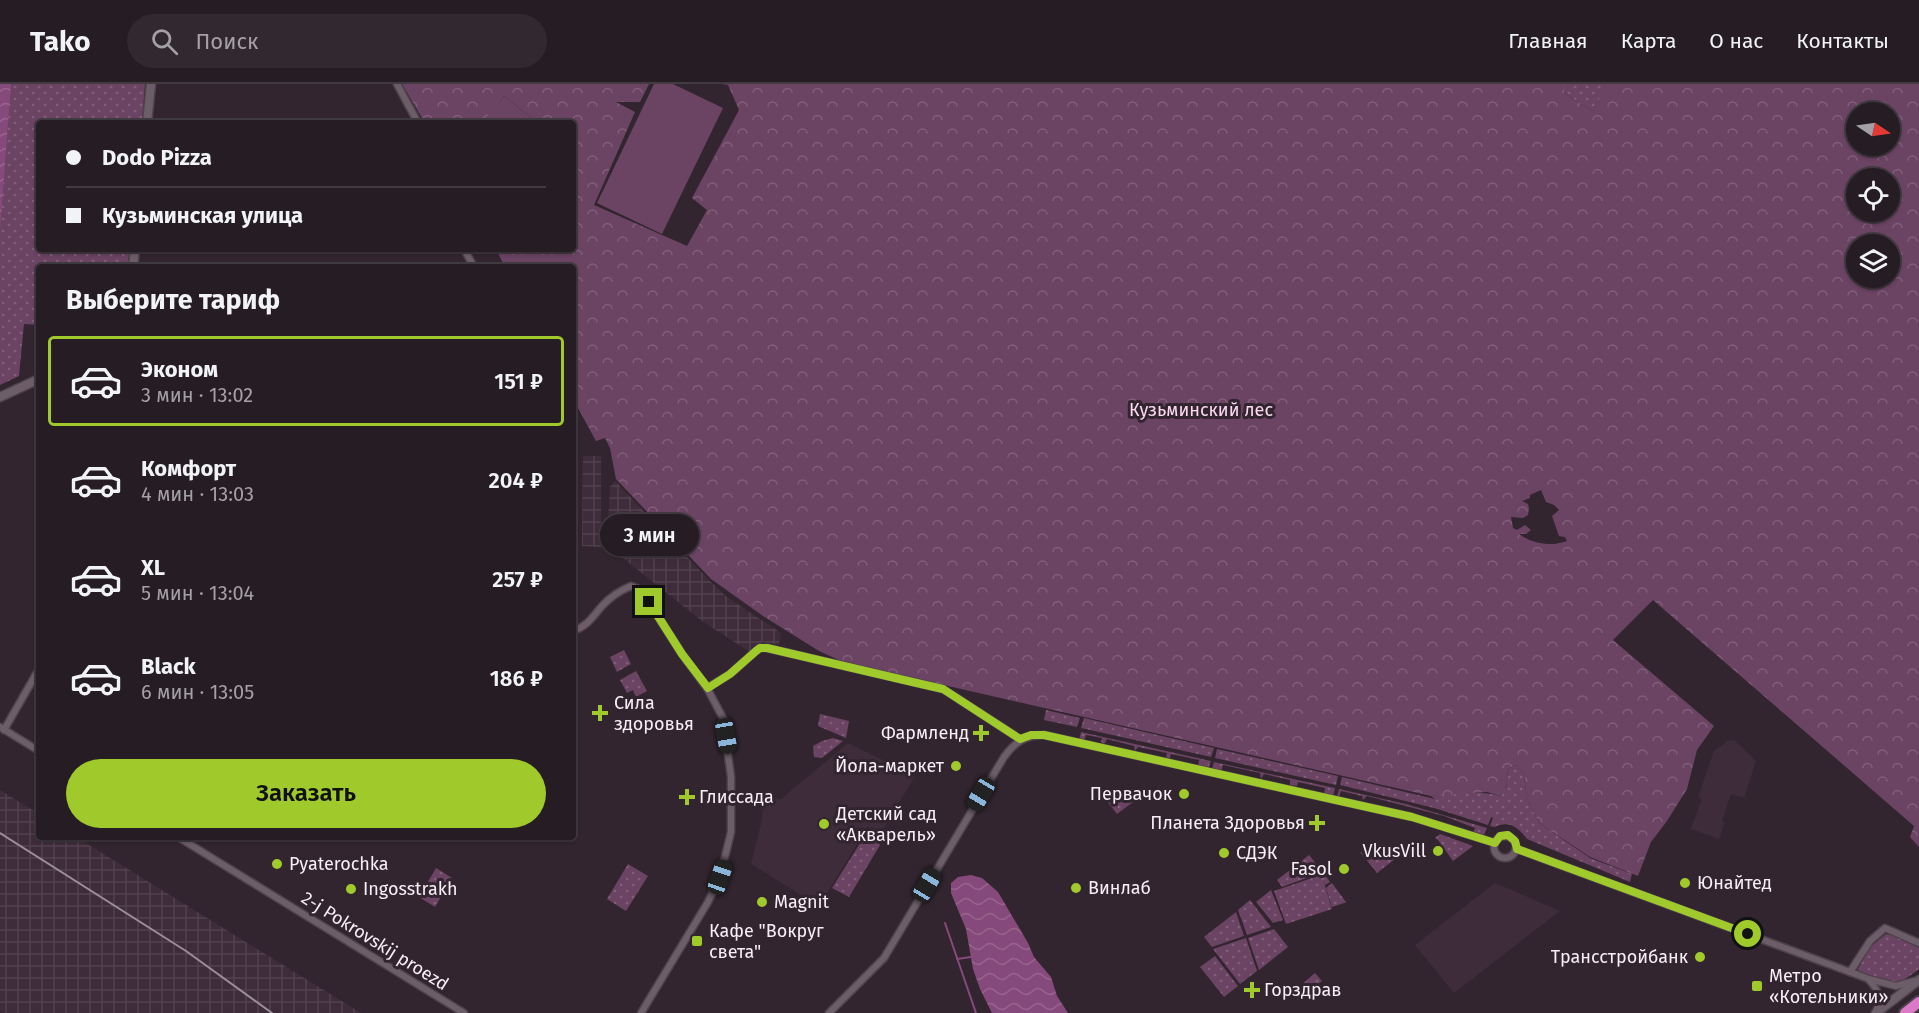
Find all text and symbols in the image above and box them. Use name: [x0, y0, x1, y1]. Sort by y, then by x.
search box: [127, 14, 547, 68]
text: Tako: [30, 25, 91, 58]
icon: search: [148, 25, 181, 58]
text: Поиск: [196, 28, 258, 55]
text: Главная: [1508, 28, 1588, 54]
text: Карта: [1621, 28, 1676, 54]
text: О нас: [1709, 28, 1763, 54]
text: Контакты: [1796, 28, 1889, 54]
north arrow: [1846, 102, 1900, 156]
map controls: [1846, 102, 1900, 288]
text: Dodo Pizza: [102, 144, 212, 171]
button: locate: [1846, 168, 1900, 222]
text: Кузьминская улица: [102, 202, 303, 229]
button: layers: [1846, 234, 1900, 288]
text: Выберите тариф: [66, 284, 280, 316]
icon: car: [69, 354, 123, 408]
text: Эконом: [141, 356, 218, 383]
text: 151 ₽: [494, 368, 543, 395]
text: 3 мин · 13:02: [141, 383, 253, 407]
park label: Кузьминский лес: [1129, 399, 1273, 421]
icon: car: [69, 453, 123, 507]
text: Комфорт: [141, 455, 236, 482]
text: 204 ₽: [488, 467, 543, 494]
text: 4 мин · 13:03: [141, 482, 254, 506]
callout: 3 мин: [600, 515, 698, 557]
text: 3 мин: [623, 523, 676, 547]
icon: car: [69, 552, 123, 606]
text: XL: [141, 554, 165, 581]
text: 257 ₽: [492, 566, 543, 593]
text: 5 мин · 13:04: [141, 581, 254, 605]
route end: [635, 588, 662, 615]
icon: car: [69, 651, 123, 705]
text: Black: [141, 653, 196, 680]
text: 186 ₽: [490, 665, 543, 692]
text: 6 мин · 13:05: [141, 680, 254, 704]
place label: Сила здоровья: [614, 692, 694, 735]
marker: Сила здоровья: [591, 704, 609, 722]
car: [714, 717, 738, 755]
place label: Фармленд: [881, 722, 969, 744]
marker: Фармленд: [974, 726, 988, 740]
place label: Йола-маркет: [835, 755, 945, 777]
button: Заказать: [66, 759, 546, 828]
marker: Йола-маркет: [949, 759, 963, 773]
car: [964, 774, 998, 814]
place label: Первачок: [1090, 783, 1173, 805]
place label: Глиссада: [699, 786, 774, 808]
marker: Первачок: [1177, 787, 1191, 801]
marker: Глиссада: [680, 790, 694, 804]
place label: Детский сад «Акварель»: [835, 803, 937, 846]
place label: Планета Здоровья: [1150, 812, 1305, 834]
marker: Планета Здоровья: [1310, 816, 1324, 830]
marker: Детский сад «Акварель»: [817, 817, 831, 831]
place label: VkusVill: [1362, 840, 1426, 862]
place label: СДЭК: [1236, 842, 1278, 864]
marker: VkusVill: [1431, 844, 1445, 858]
marker: СДЭК: [1217, 846, 1231, 860]
place label: Pyaterochka: [289, 853, 389, 875]
marker: Pyaterochka: [270, 857, 284, 871]
car: [706, 857, 734, 897]
place label: Fasol: [1290, 858, 1332, 880]
marker: Fasol: [1337, 862, 1351, 876]
car: [910, 865, 944, 905]
place label: Юнайтед: [1697, 872, 1772, 894]
marker: Юнайтед: [1678, 876, 1692, 890]
place label: Винлаб: [1088, 877, 1151, 899]
place label: Ingosstrakh: [363, 878, 457, 900]
marker: Винлаб: [1069, 881, 1083, 895]
marker: Ingosstrakh: [344, 882, 358, 896]
street label: 2-j Pokrovskij proezd: [297, 887, 453, 995]
place label: Magnit: [774, 891, 830, 913]
marker: Magnit: [755, 895, 769, 909]
place label: Кафе "Вокруг света": [709, 920, 824, 963]
route start: [1734, 920, 1761, 947]
marker: Кафе "Вокруг света": [690, 934, 704, 948]
place label: Трансстройбанк: [1551, 946, 1689, 968]
marker: Трансстройбанк: [1693, 950, 1707, 964]
place label: Метро «Котельники»: [1769, 965, 1889, 1008]
place label: Горздрав: [1264, 979, 1341, 1001]
marker: Метро «Котельники»: [1750, 979, 1764, 993]
marker: Горздрав: [1245, 983, 1259, 997]

